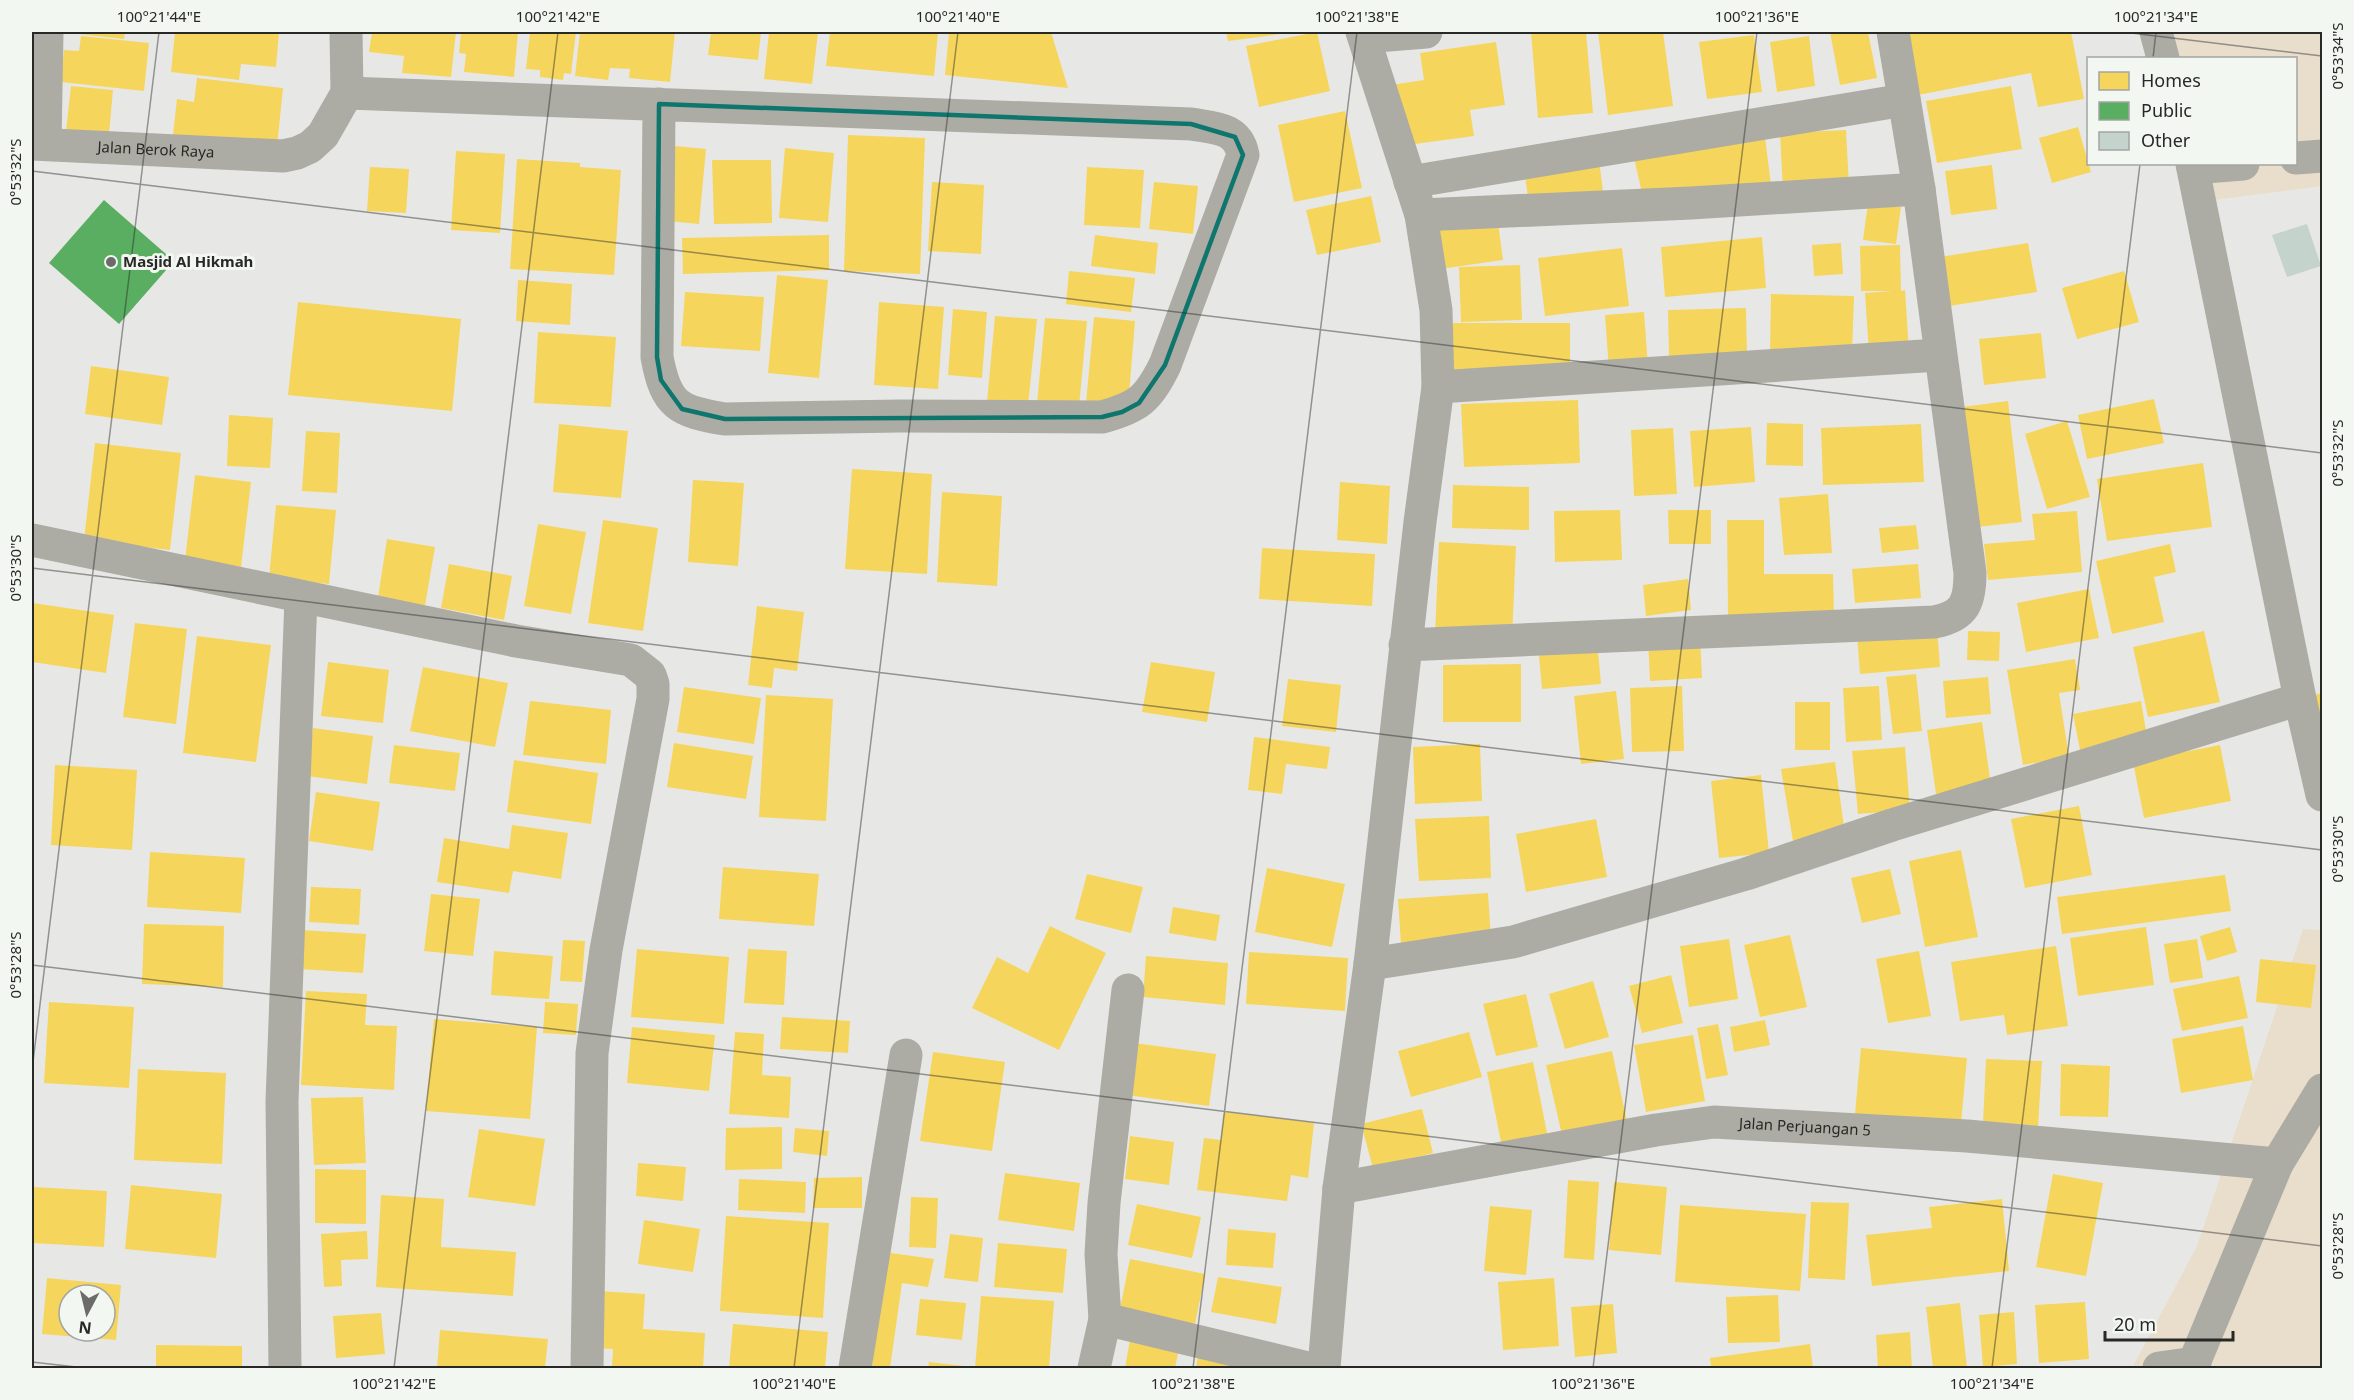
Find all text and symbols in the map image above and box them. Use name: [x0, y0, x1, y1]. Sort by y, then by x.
text: 100°21'44"E: [117, 6, 201, 26]
text: 100°21'42"E: [516, 6, 600, 26]
text: 100°21'40"E: [916, 6, 1000, 26]
text: 100°21'38"E: [1315, 6, 1399, 26]
text: 100°21'36"E: [1715, 6, 1799, 26]
text: 100°21'34"E: [2114, 6, 2198, 26]
text: 0°53'34"S: [2327, 22, 2347, 90]
legend: [2087, 57, 2297, 165]
text: Homes: [2141, 68, 2201, 92]
text: Public: [2141, 98, 2192, 122]
text: Other: [2141, 128, 2191, 152]
street label: Jalan Berok Raya: [95, 136, 215, 162]
text: 0°53'32"S: [5, 138, 25, 206]
place label: Masjid Al Hikmah: [123, 251, 253, 271]
marker: Masjid Al Hikmah: [104, 255, 118, 269]
text: 0°53'32"S: [2327, 419, 2347, 487]
text: 0°53'30"S: [5, 534, 25, 602]
text: 0°53'30"S: [2327, 815, 2347, 883]
text: 0°53'28"S: [5, 931, 25, 999]
street label: Jalan Perjuangan 5: [1737, 1112, 1872, 1140]
text: 0°53'28"S: [2327, 1212, 2347, 1280]
north arrow: [57, 1283, 117, 1343]
scale bar: [2105, 1304, 2232, 1342]
text: 20 m: [2114, 1312, 2156, 1336]
text: N: [77, 1316, 93, 1340]
text: 100°21'42"E: [352, 1373, 436, 1393]
text: 100°21'40"E: [752, 1373, 836, 1393]
text: 100°21'38"E: [1151, 1373, 1235, 1393]
text: 100°21'36"E: [1551, 1373, 1635, 1393]
text: 100°21'34"E: [1950, 1373, 2034, 1393]

